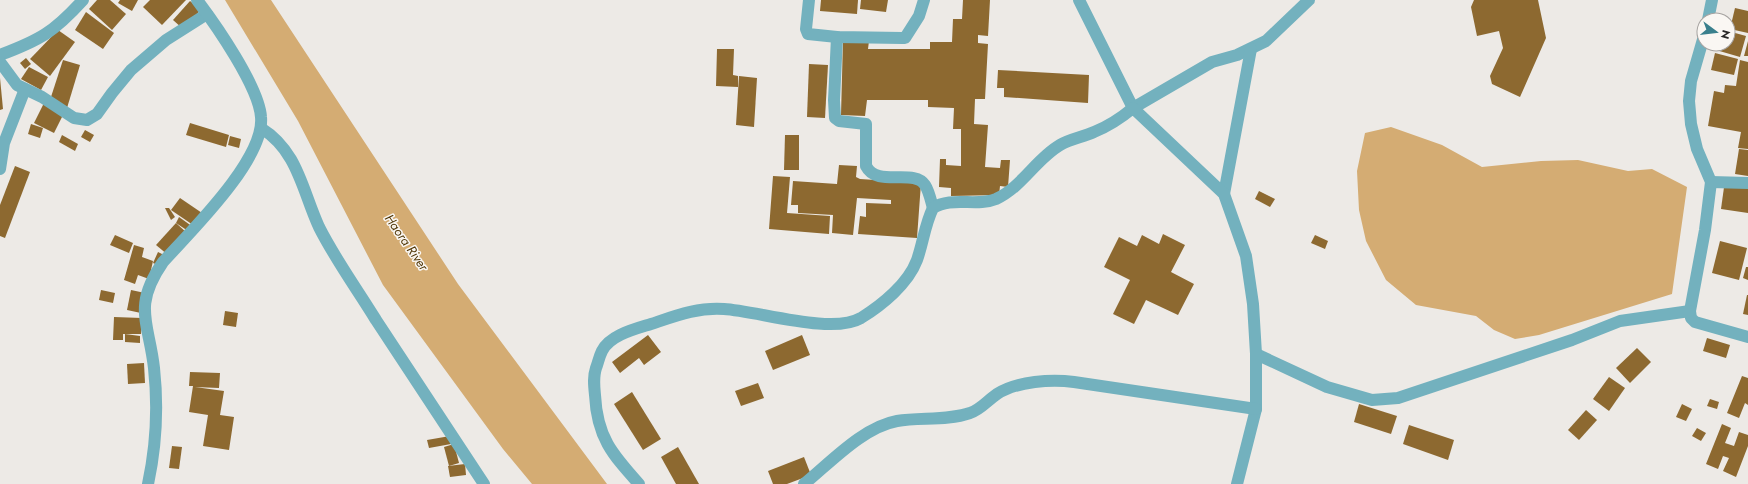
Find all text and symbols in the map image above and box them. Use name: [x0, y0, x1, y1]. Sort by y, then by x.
north arrow: [1696, 12, 1736, 52]
text: N: [1717, 28, 1735, 41]
water label: Haora River: [380, 210, 433, 275]

